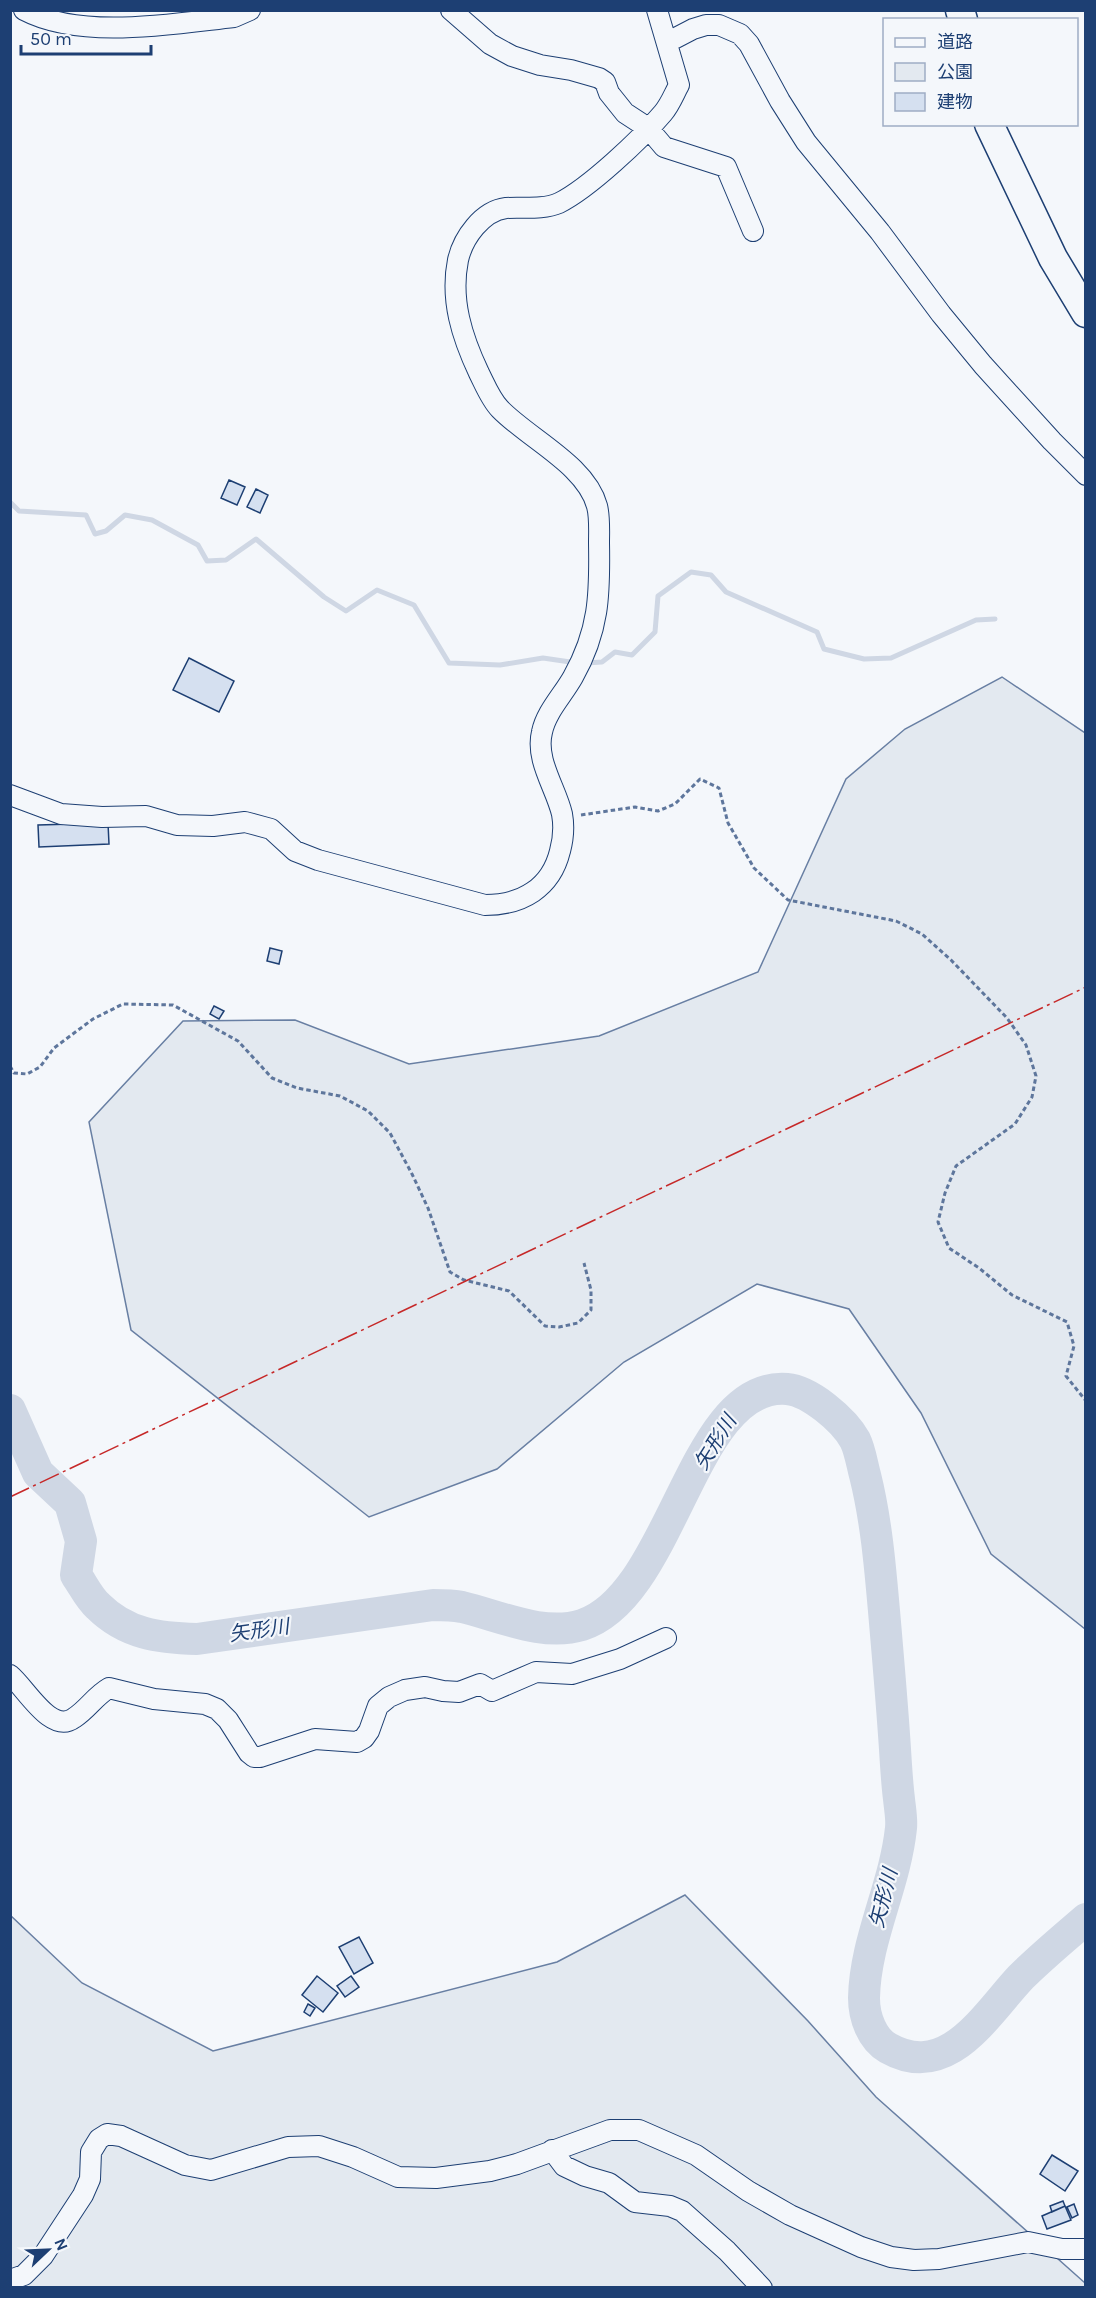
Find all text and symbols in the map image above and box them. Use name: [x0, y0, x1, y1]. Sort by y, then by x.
scale bar: [21, 18, 152, 56]
legend: [883, 18, 1078, 126]
text: 50 m: [30, 28, 72, 50]
text: 道路: [937, 31, 973, 53]
text: 公園: [937, 61, 973, 83]
text: 建物: [937, 91, 973, 113]
water label: 矢形川: [690, 1409, 742, 1474]
water label: 矢形川: [228, 1615, 292, 1646]
water label: 矢形川: [865, 1864, 902, 1930]
north arrow: [18, 2220, 78, 2280]
text: N: [50, 2235, 72, 2253]

